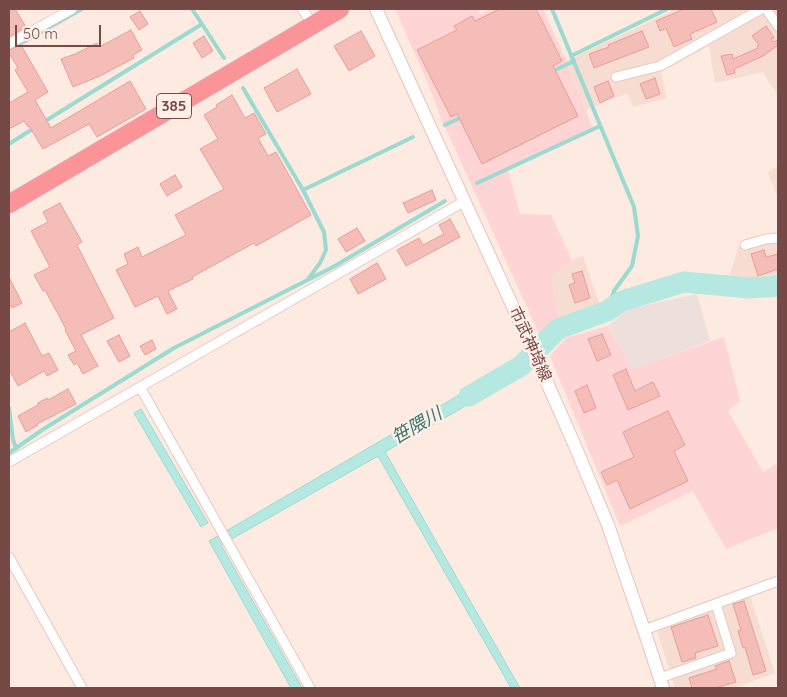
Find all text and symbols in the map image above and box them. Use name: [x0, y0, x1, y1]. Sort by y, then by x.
scale bar: [18, 15, 104, 47]
text: 50 m: [23, 24, 58, 43]
road number: 385: [156, 94, 192, 118]
street label: 市武神埼線: [505, 304, 555, 384]
water label: 笹隈川: [388, 403, 446, 449]

